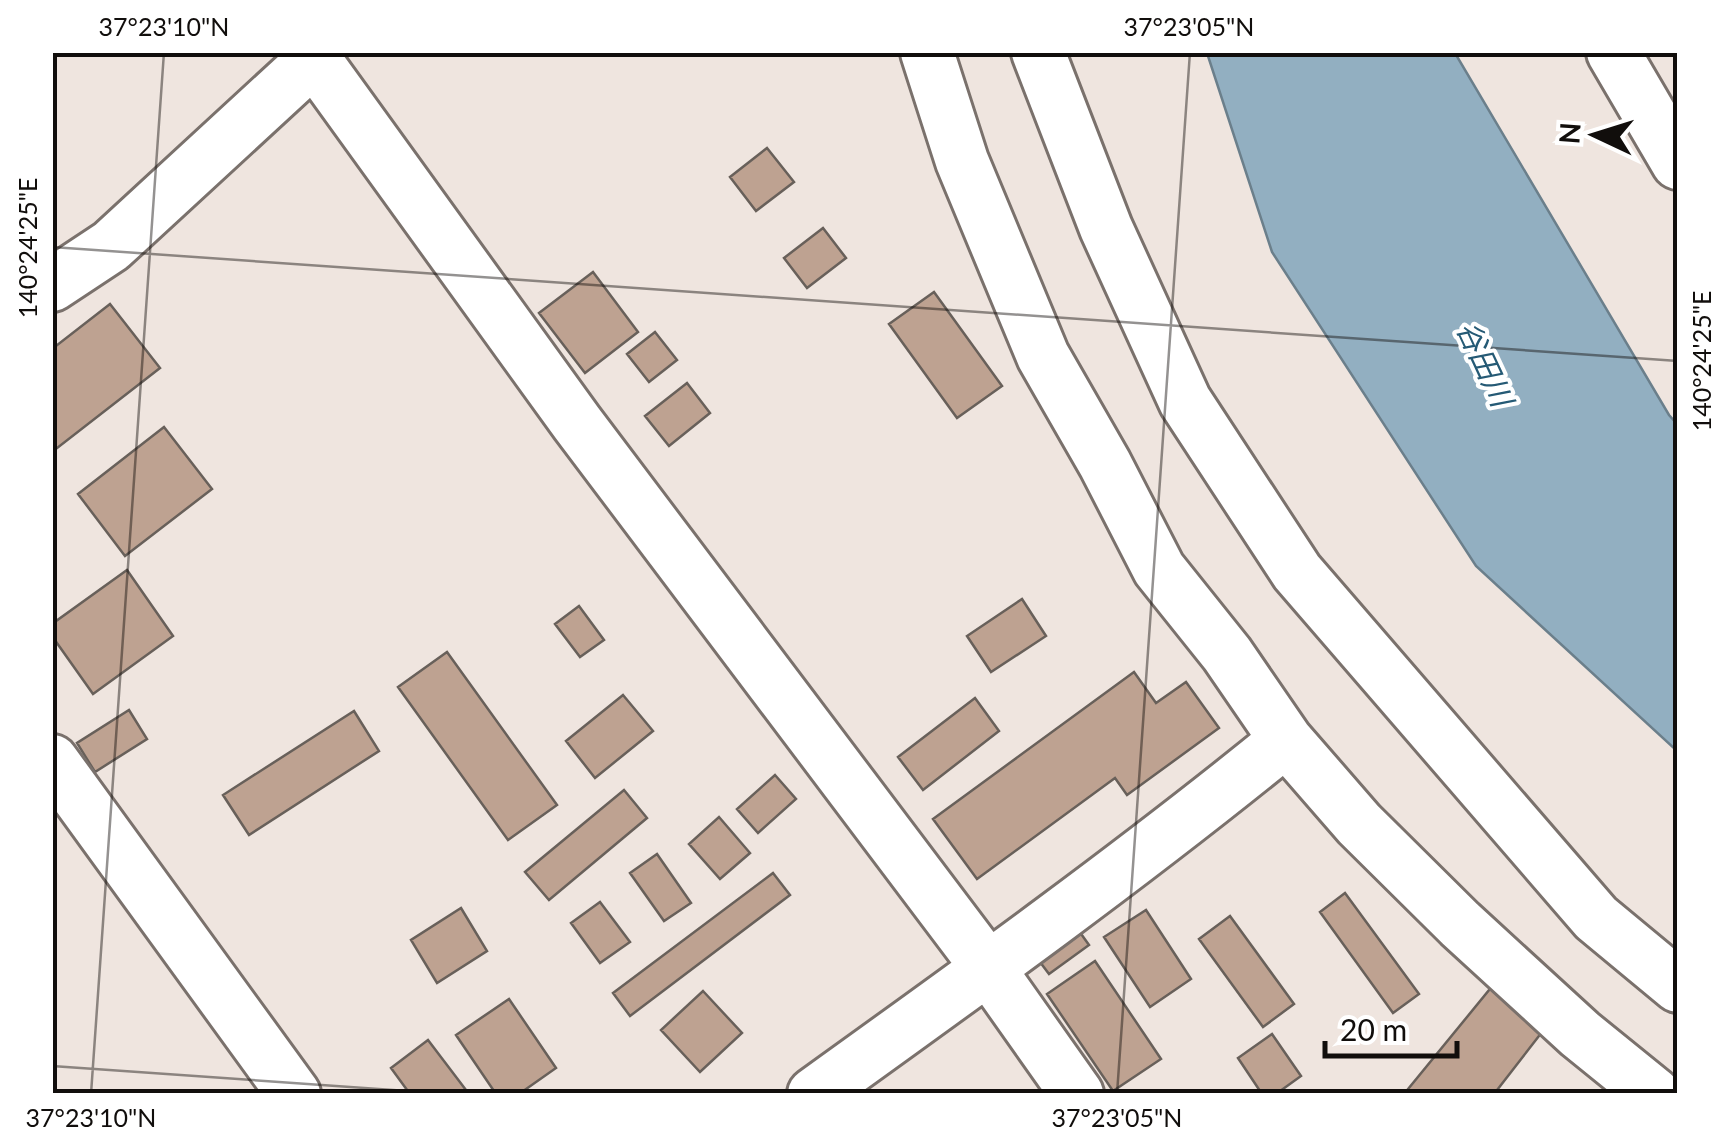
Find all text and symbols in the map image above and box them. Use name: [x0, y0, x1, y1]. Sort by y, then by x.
text: 37°23'10"N: [99, 11, 229, 41]
text: 37°23'05"N: [1124, 11, 1254, 41]
north arrow: [1545, 85, 1645, 185]
text: N: [1551, 121, 1587, 145]
text: 140°24'25"E: [12, 178, 42, 318]
text: 140°24'25"E: [1686, 291, 1716, 431]
water label: 谷田川: [1451, 315, 1523, 414]
scale bar: [1325, 996, 1458, 1058]
text: 20 m: [1340, 1011, 1407, 1047]
text: 37°23'10"N: [26, 1102, 156, 1132]
text: 37°23'05"N: [1052, 1102, 1182, 1132]

